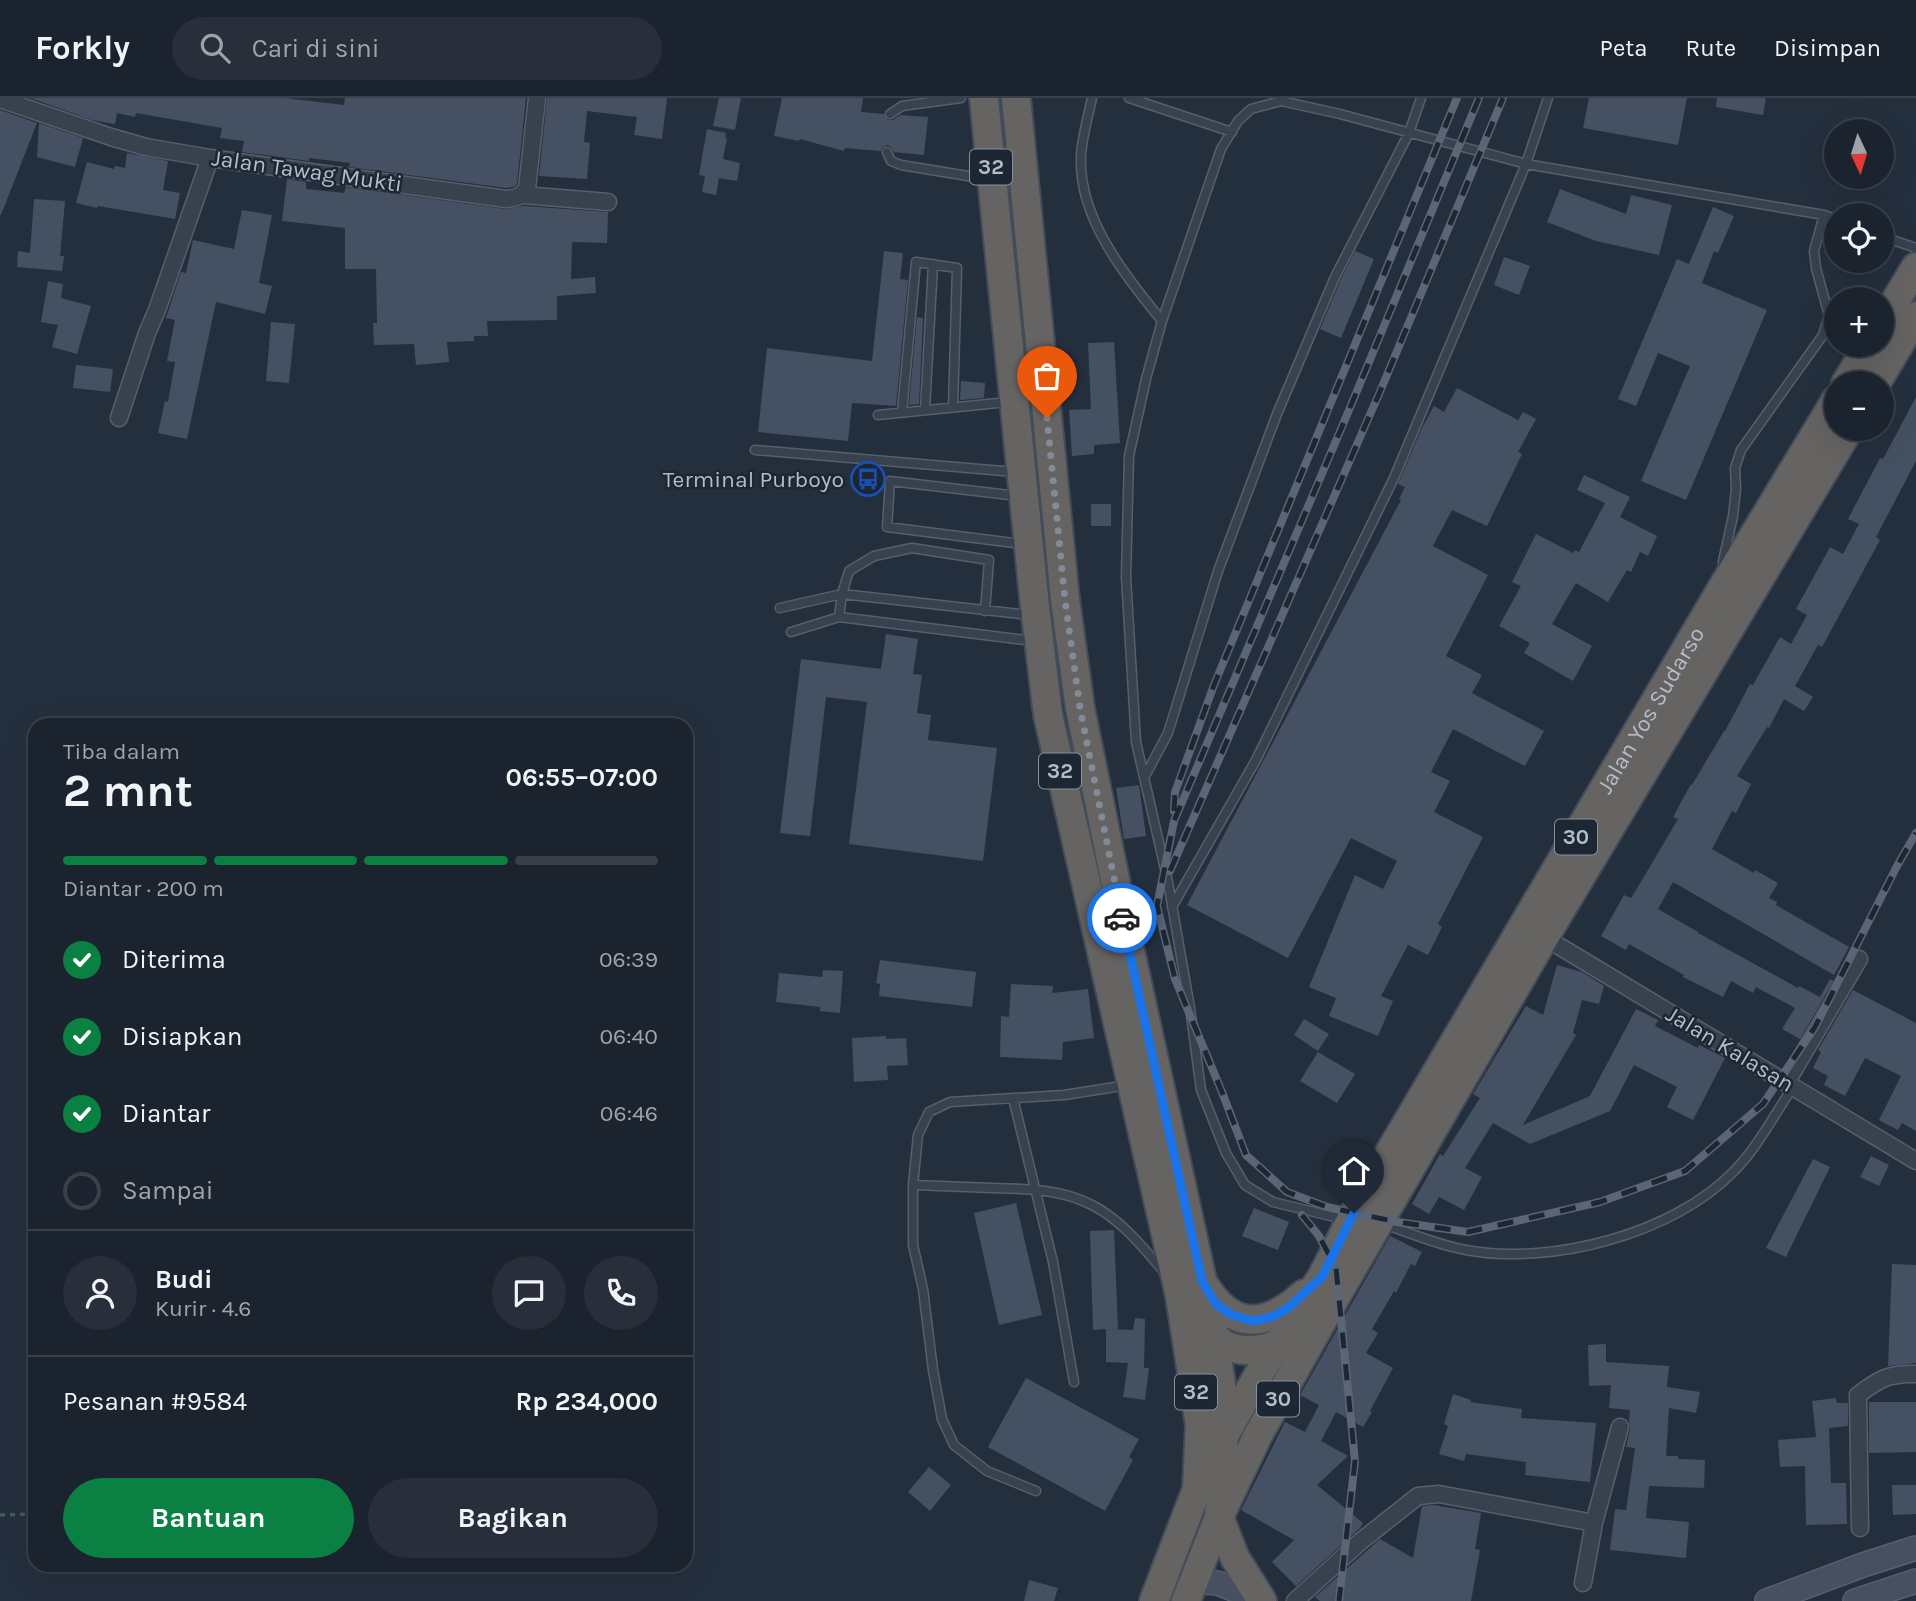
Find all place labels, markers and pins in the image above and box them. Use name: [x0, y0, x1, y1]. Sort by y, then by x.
pin: [1017, 346, 1077, 418]
bus stop icon: Terminal Purboyo: [849, 460, 887, 498]
place label: Terminal Purboyo: [663, 466, 844, 493]
pin: [1324, 1141, 1384, 1213]

